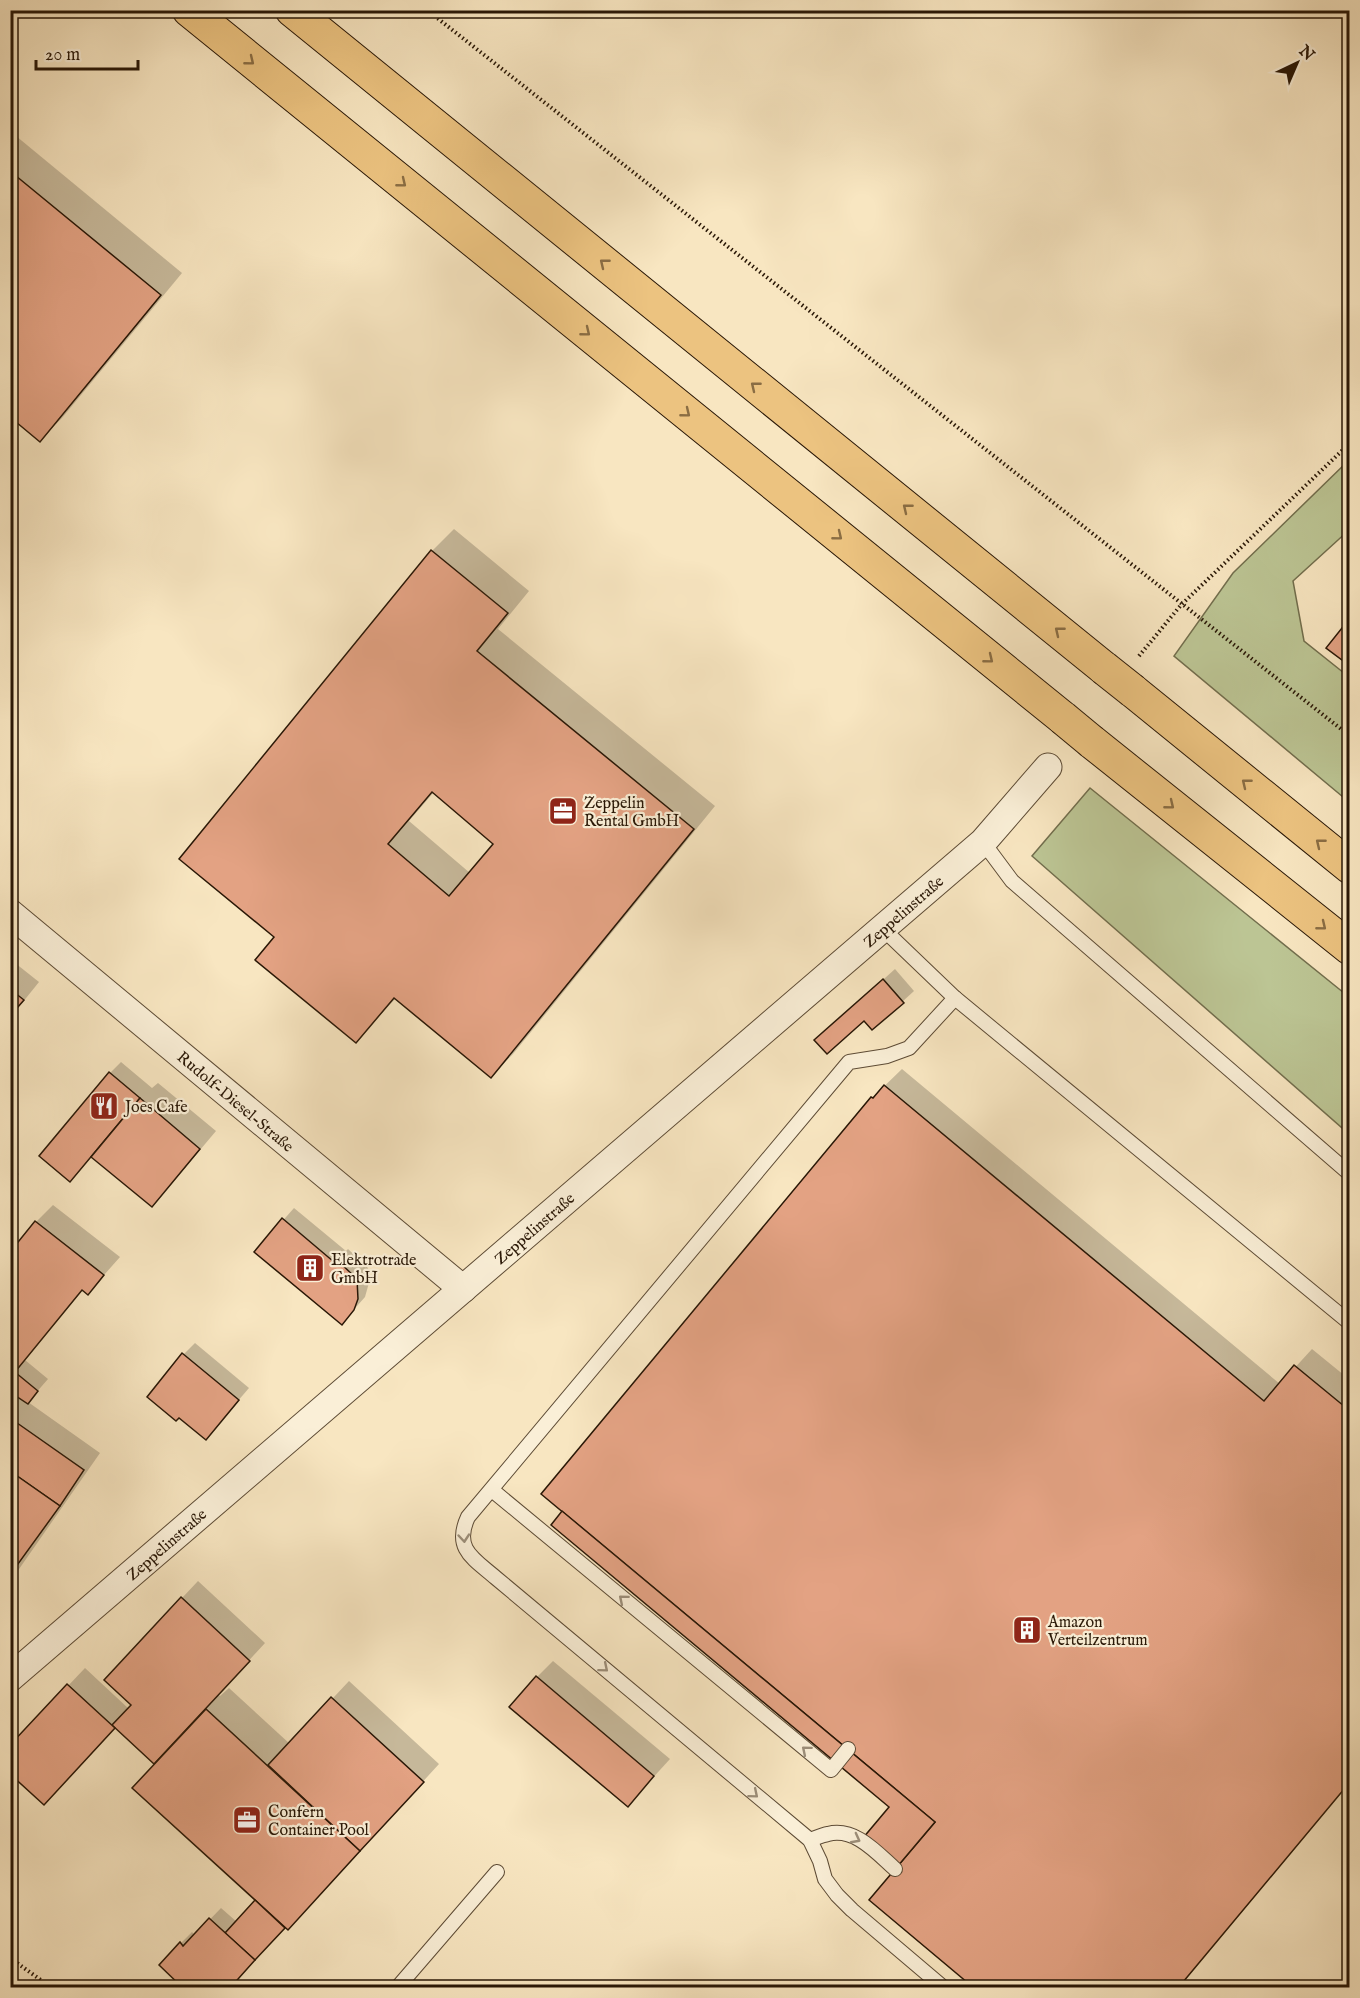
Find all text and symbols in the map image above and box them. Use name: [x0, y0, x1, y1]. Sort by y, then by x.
scale bar: [36, 33, 138, 71]
north arrow: [1267, 33, 1327, 93]
text: N: [1293, 41, 1318, 66]
text: 20 m: [45, 44, 80, 67]
one-way arrow: [243, 53, 254, 64]
one-way arrow: [395, 176, 406, 187]
one-way arrow: [600, 259, 611, 270]
one-way arrow: [579, 325, 590, 336]
one-way arrow: [751, 382, 762, 393]
one-way arrow: [679, 406, 690, 417]
one-way arrow: [903, 505, 914, 516]
one-way arrow: [831, 529, 842, 540]
one-way arrow: [1054, 627, 1065, 638]
one-way arrow: [982, 651, 993, 662]
one-way arrow: [1242, 779, 1253, 790]
place label: Zeppelin Rental GmbH: [584, 794, 680, 832]
office icon: Zeppelin Rental GmbH: [547, 795, 579, 827]
one-way arrow: [1163, 797, 1174, 808]
one-way arrow: [1316, 840, 1327, 851]
street label: Zeppelinstraße: [860, 872, 949, 953]
one-way arrow: [1316, 919, 1327, 930]
street label: Rudolf-Diesel-Straße: [172, 1048, 297, 1157]
restaurant icon: Joes Cafe: [88, 1090, 120, 1122]
place label: Joes Cafe: [123, 1098, 188, 1118]
street label: Zeppelinstraße: [491, 1189, 580, 1270]
place label: Elektrotrade GmbH: [331, 1251, 416, 1289]
building icon: Elektrotrade GmbH: [294, 1252, 326, 1284]
street label: Zeppelinstraße: [123, 1505, 212, 1586]
one-way arrow: [457, 1533, 470, 1543]
one-way arrow: [619, 1595, 630, 1606]
place label: Amazon Verteilzentrum: [1047, 1613, 1148, 1651]
building icon: Amazon Verteilzentrum: [1011, 1614, 1043, 1646]
one-way arrow: [597, 1661, 608, 1672]
one-way arrow: [802, 1746, 813, 1757]
one-way arrow: [747, 1786, 758, 1797]
place label: Confern Container Pool: [268, 1803, 370, 1841]
office icon: Confern Container Pool: [231, 1804, 263, 1836]
one-way arrow: [850, 1832, 860, 1843]

